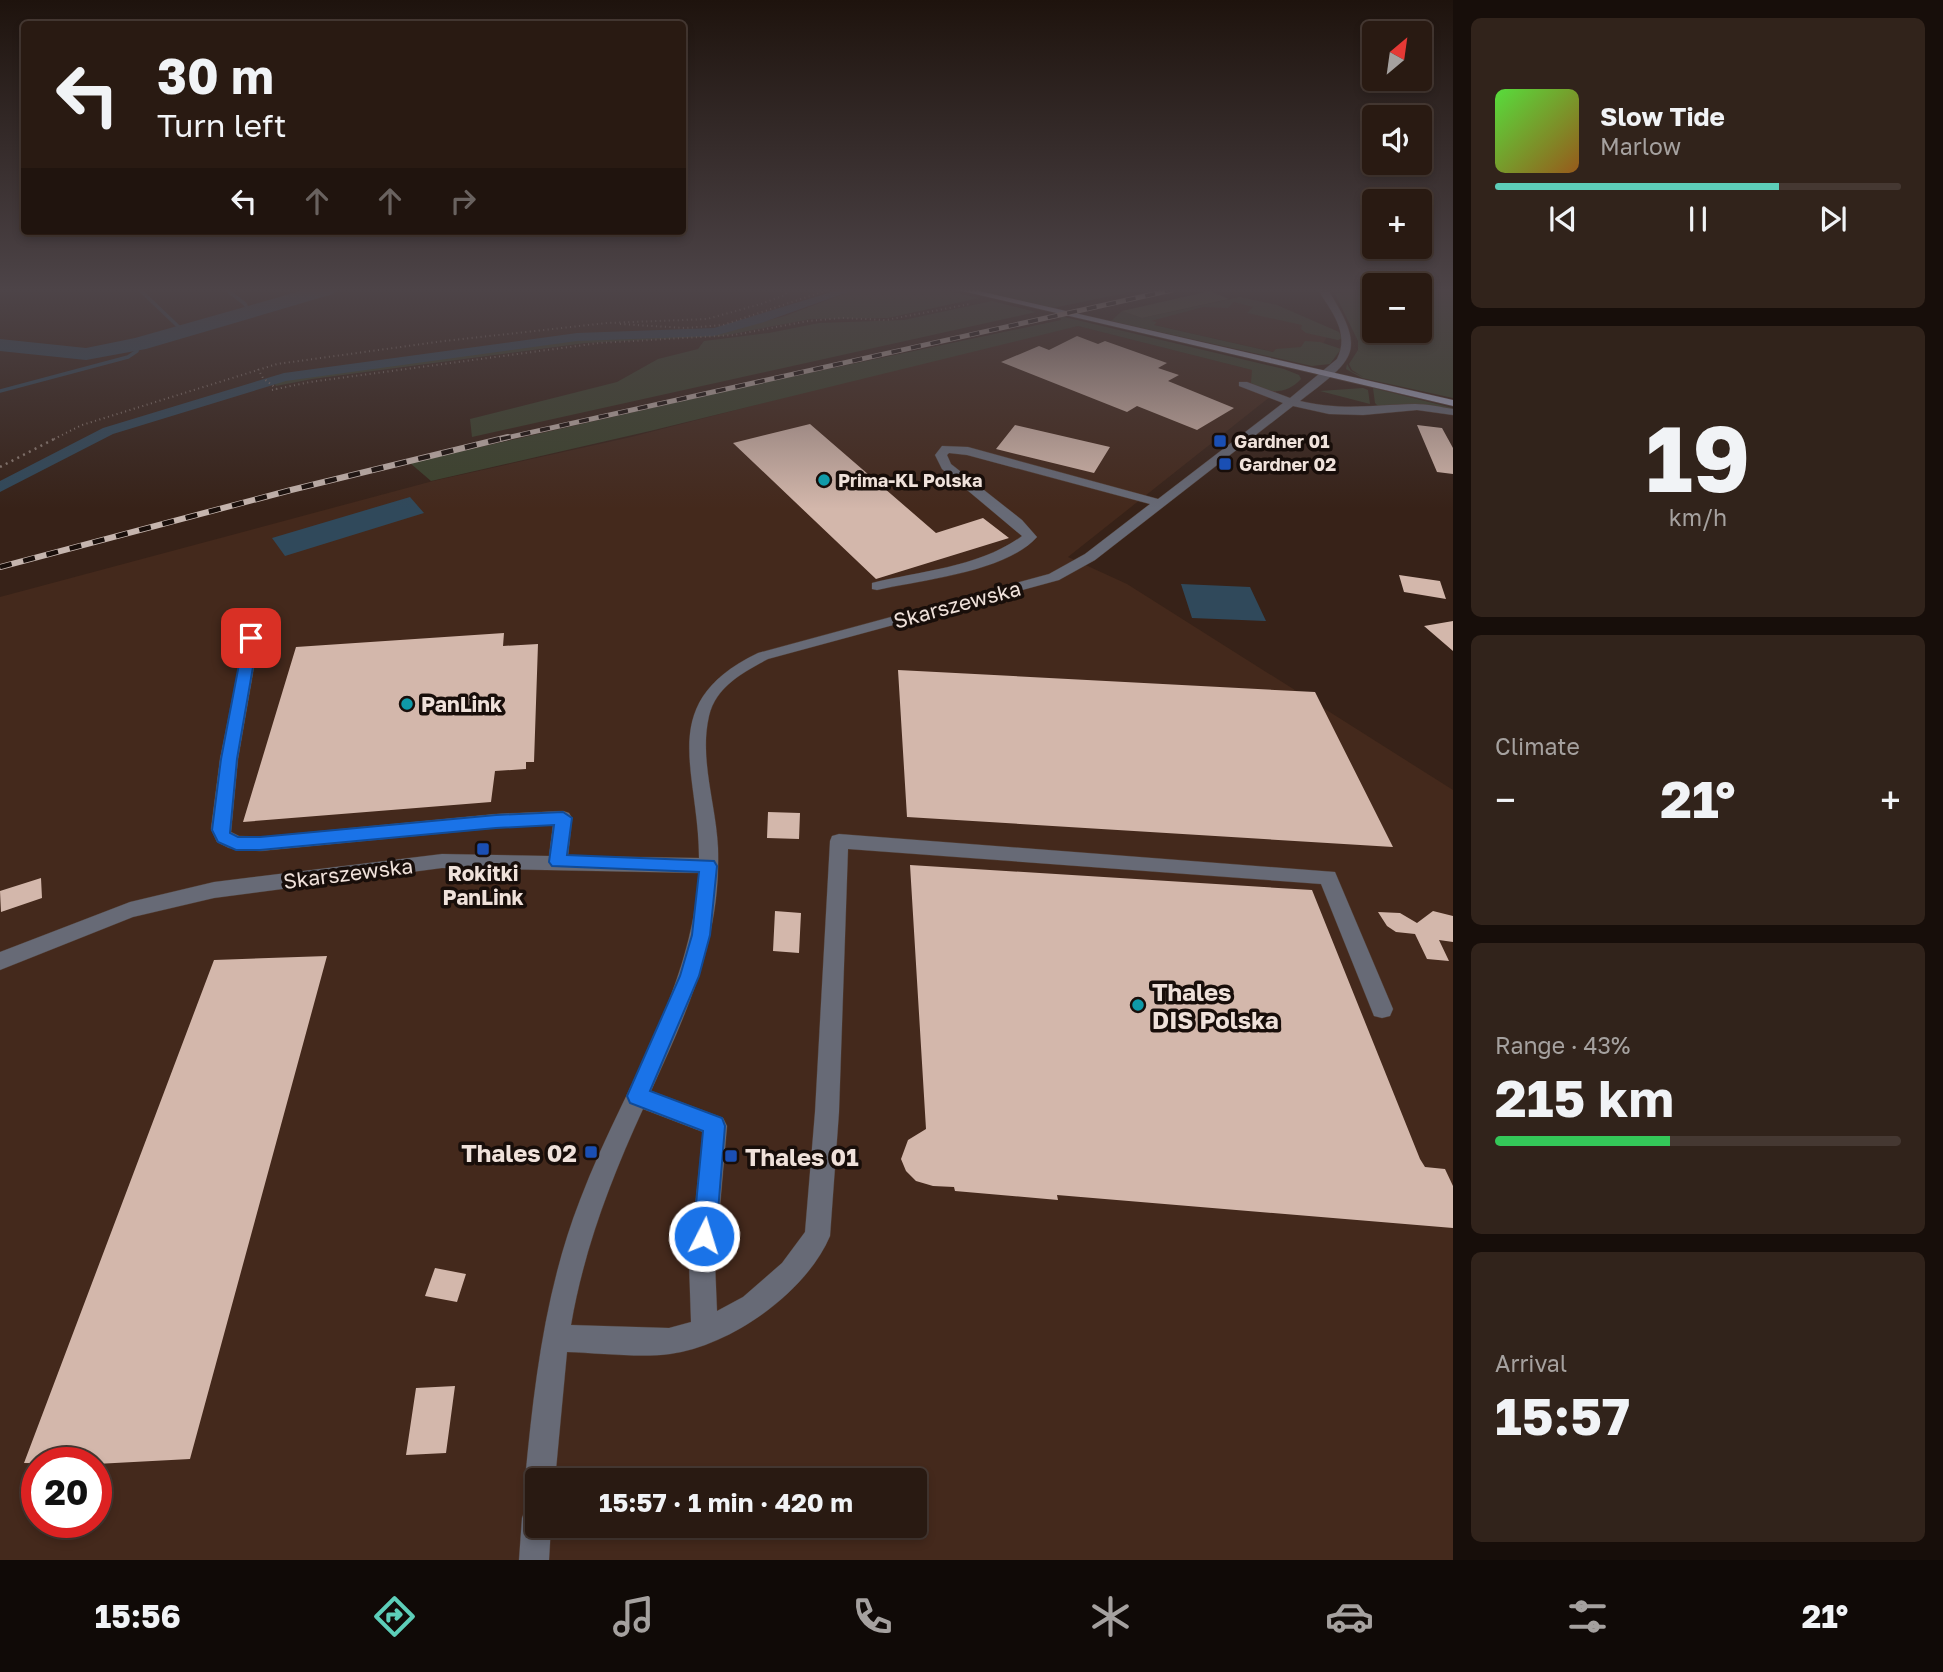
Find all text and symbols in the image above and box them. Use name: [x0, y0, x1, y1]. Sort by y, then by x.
north arrow: [1362, 21, 1432, 91]
map controls: [1362, 21, 1432, 343]
text: 30 m: [157, 46, 274, 105]
icon: left: [42, 49, 133, 140]
text: Slow Tide: [1600, 101, 1725, 132]
button: sound: [1362, 105, 1432, 175]
text: Turn left: [157, 106, 286, 144]
text: Marlow: [1600, 132, 1681, 160]
icon: left: [225, 182, 263, 220]
icon: ahead: [298, 182, 336, 220]
icon: ahead: [371, 182, 409, 220]
icon: right: [444, 182, 482, 220]
button: +: [1362, 189, 1432, 259]
icon: previous: [1544, 200, 1582, 238]
icon: pause: [1679, 200, 1717, 238]
icon: next: [1814, 200, 1852, 238]
button: −: [1362, 273, 1432, 343]
text: 19: [1646, 403, 1750, 512]
place label: Gardner 01: [1234, 430, 1330, 452]
marker: Gardner 01: [1212, 433, 1228, 449]
place label: Gardner 02: [1239, 453, 1336, 475]
marker: Gardner 02: [1217, 456, 1233, 472]
place label: Prima-KL Polska: [838, 469, 982, 491]
marker: Prima-KL Polska: [816, 472, 832, 488]
text: km/h: [1669, 503, 1727, 531]
street label: Skarszewska: [891, 575, 1023, 633]
pin: [221, 608, 281, 668]
icon: arrive: [232, 619, 270, 657]
place label: PanLink: [421, 691, 502, 717]
marker: PanLink: [399, 696, 415, 712]
text: Climate: [1495, 732, 1580, 760]
text: 21°: [1660, 767, 1736, 829]
text: −: [1495, 777, 1516, 822]
text: +: [1880, 777, 1901, 822]
marker: Rokitki PanLink: [475, 841, 491, 857]
street label: Skarszewska: [282, 852, 414, 894]
place label: Rokitki PanLink: [442, 860, 524, 910]
place label: Thales DIS Polska: [1152, 977, 1279, 1034]
marker: Thales DIS Polska: [1130, 997, 1146, 1013]
text: Range · 43%: [1495, 1031, 1630, 1059]
text: 215 km: [1495, 1066, 1674, 1128]
place label: Thales 02: [461, 1138, 577, 1167]
place label: Thales 01: [745, 1142, 859, 1171]
marker: Thales 02: [583, 1144, 599, 1160]
marker: Thales 01: [723, 1148, 739, 1164]
position arrow: [667, 1199, 741, 1273]
text: Arrival: [1495, 1349, 1567, 1377]
text: 15:57: [1495, 1384, 1630, 1446]
speed limit sign: 20: [21, 1447, 112, 1538]
text: 15:57 · 1 min · 420 m: [599, 1487, 853, 1518]
icon: directions: [370, 1592, 419, 1641]
icon: music: [609, 1592, 658, 1641]
icon: phone: [848, 1592, 897, 1641]
icon: climate: [1086, 1592, 1135, 1641]
icon: car: [1325, 1592, 1374, 1641]
icon: filters: [1563, 1592, 1612, 1641]
text: 15:56: [95, 1597, 181, 1635]
text: 21°: [1802, 1597, 1848, 1635]

